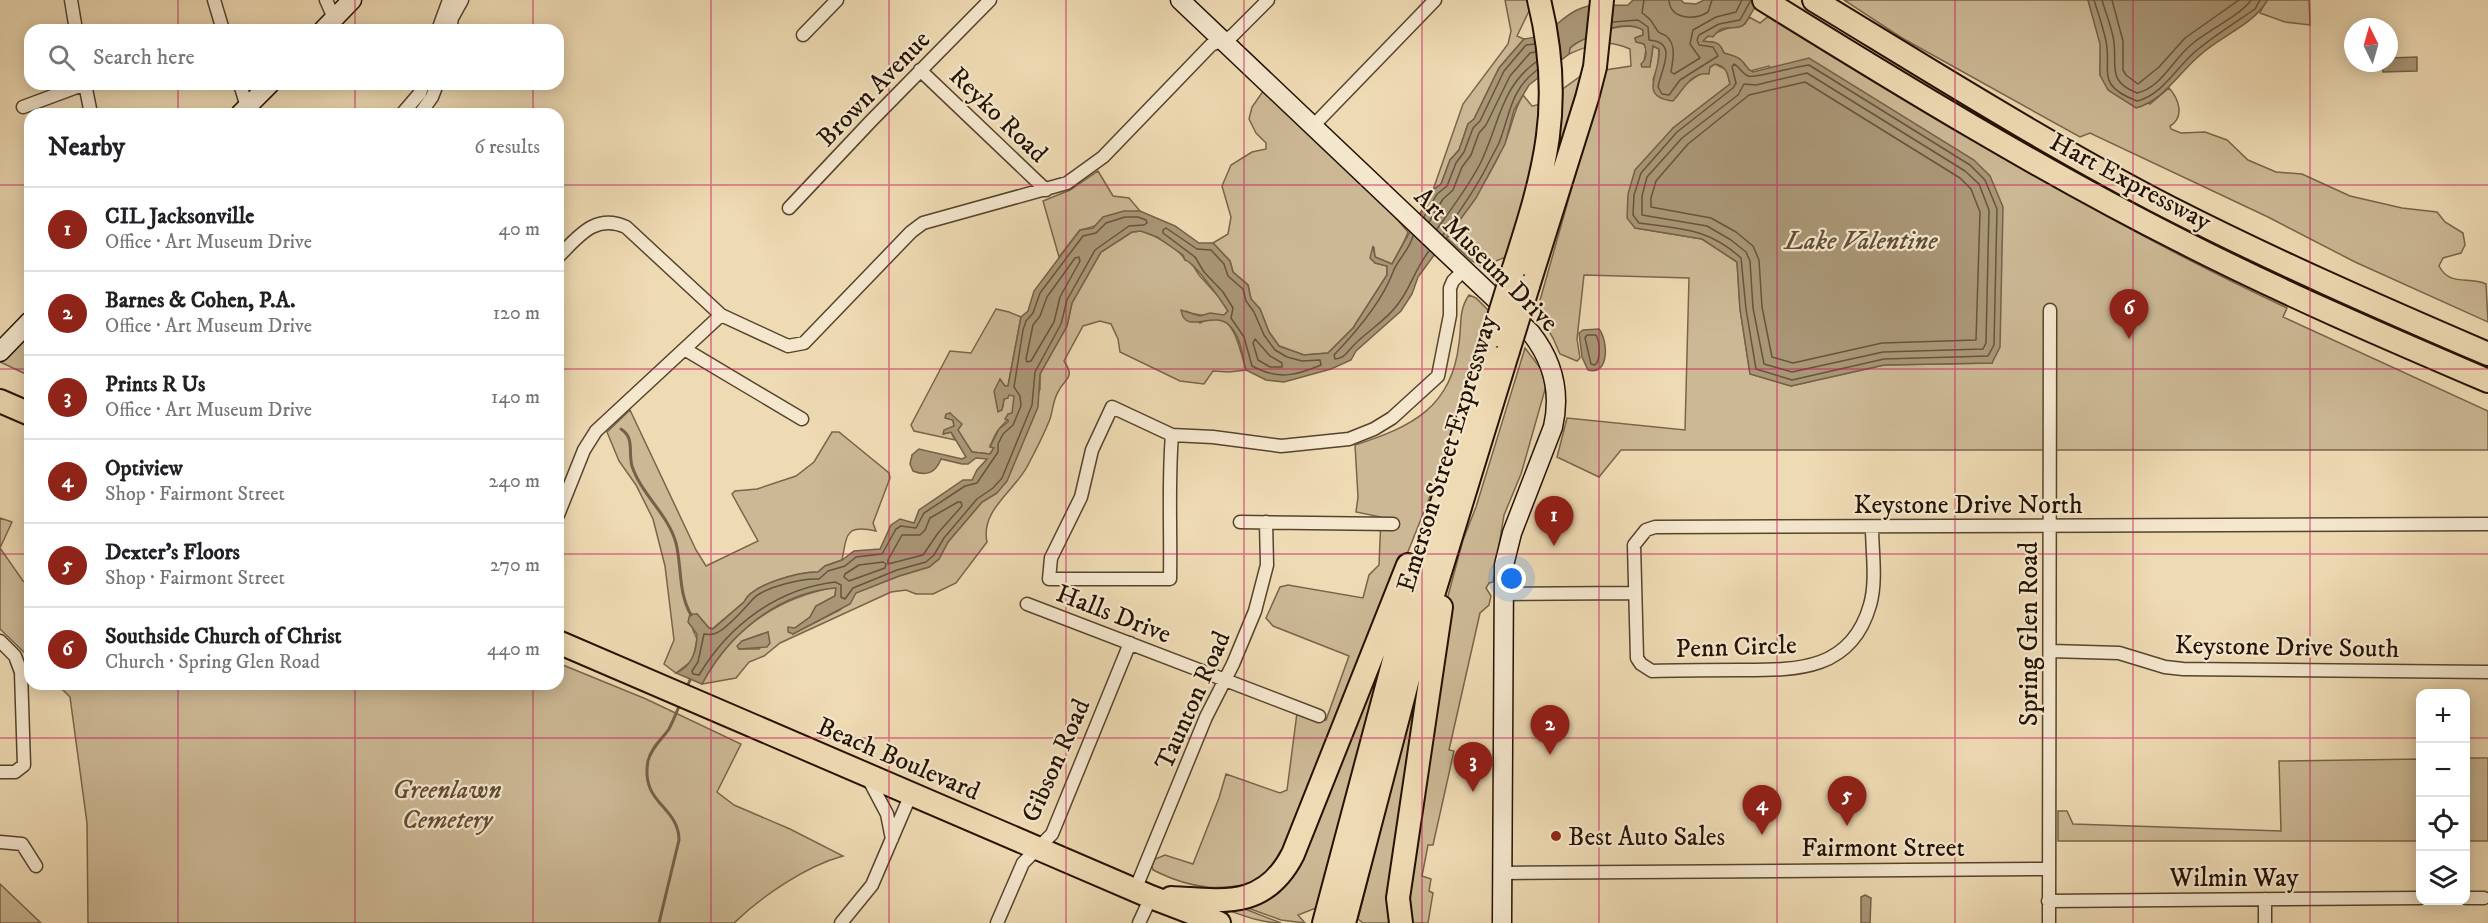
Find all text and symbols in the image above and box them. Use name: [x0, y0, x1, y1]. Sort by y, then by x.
north arrow: [2344, 18, 2398, 72]
search box: [24, 24, 564, 90]
street label: Brown Avenue: [810, 24, 938, 154]
icon: search: [45, 41, 78, 74]
text: Search here: [93, 44, 195, 71]
street label: Reyko Road: [942, 60, 1054, 170]
street label: Hart Expressway: [2044, 126, 2217, 239]
text: Nearby: [48, 131, 125, 164]
text: 6 results: [474, 135, 540, 160]
street label: Art Museum Drive: [1407, 181, 1565, 339]
text: CIL Jacksonville: [105, 203, 254, 230]
text: 1: [64, 217, 71, 242]
text: 40 m: [498, 217, 540, 242]
water label: Lake Valentine: [1783, 224, 1938, 258]
text: Office · Art Museum Drive: [105, 230, 312, 255]
text: Barnes & Cohen, P.A.: [105, 287, 295, 314]
pin: 6: [2110, 290, 2148, 339]
text: 2: [63, 301, 72, 326]
text: 120 m: [493, 301, 540, 326]
street label: Emerson Street Expressway: [1390, 310, 1505, 596]
text: Office · Art Museum Drive: [105, 314, 312, 339]
text: Prints R Us: [105, 371, 205, 398]
text: 3: [64, 385, 71, 410]
text: 140 m: [491, 385, 540, 410]
text: Office · Art Museum Drive: [105, 398, 312, 423]
text: Optiview: [105, 455, 183, 482]
text: 4: [62, 469, 73, 494]
text: 240 m: [489, 469, 540, 494]
text: Shop · Fairmont Street: [105, 482, 285, 507]
street label: Keystone Drive North: [1853, 489, 2083, 522]
pin: 1: [1534, 496, 1574, 546]
text: Dexter's Floors: [105, 539, 240, 566]
street label: Spring Glen Road: [2013, 542, 2046, 726]
text: 5: [63, 553, 72, 578]
text: 270 m: [490, 553, 540, 578]
your location: [1497, 564, 1526, 593]
text: Shop · Fairmont Street: [105, 566, 285, 591]
street label: Halls Drive: [1051, 577, 1176, 651]
text: Southside Church of Christ: [105, 623, 342, 650]
street label: Taunton Road: [1148, 626, 1239, 775]
street label: Penn Circle: [1675, 629, 1797, 666]
street label: Keystone Drive South: [2174, 629, 2400, 666]
text: 6: [62, 637, 73, 662]
text: 440 m: [487, 637, 540, 662]
text: Church · Spring Glen Road: [105, 650, 320, 675]
map controls: [2416, 689, 2470, 905]
button: +: [2416, 689, 2470, 743]
street label: Gibson Road: [1015, 694, 1098, 827]
pin: 2: [1530, 706, 1570, 755]
street label: Beach Boulevard: [812, 710, 985, 809]
pin: 3: [1454, 742, 1492, 792]
button: −: [2416, 743, 2470, 797]
park label: Greenlawn Cemetery: [393, 774, 501, 837]
pin: 5: [1828, 776, 1866, 826]
pin: 4: [1742, 786, 1782, 835]
button: locate: [2416, 797, 2470, 851]
place label: Best Auto Sales: [1568, 821, 1725, 854]
marker: Best Auto Sales: [1549, 829, 1563, 843]
street label: Fairmont Street: [1801, 832, 1965, 865]
button: layers: [2416, 851, 2470, 905]
street label: Wilmin Way: [2168, 862, 2299, 895]

